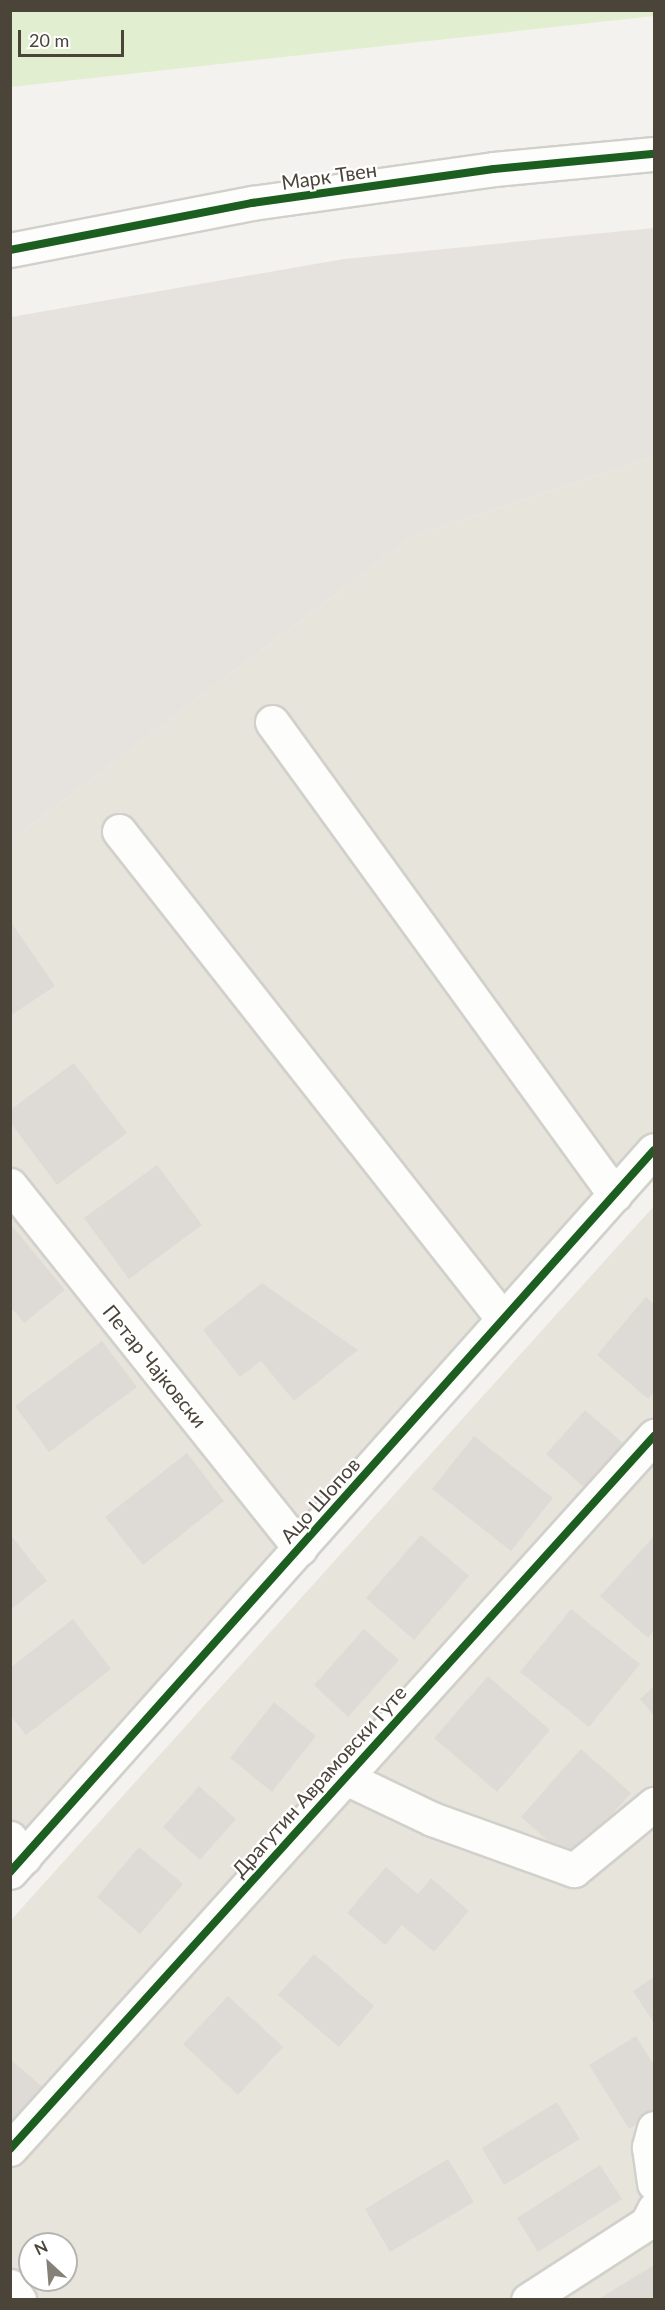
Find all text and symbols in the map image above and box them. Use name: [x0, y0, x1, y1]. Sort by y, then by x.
scale bar: [21, 18, 128, 56]
text: 20 m: [29, 29, 69, 51]
street label: Марк Твен: [280, 157, 378, 195]
street label: Петар Чајковски: [98, 1300, 212, 1432]
street label: Ацо Шопов: [275, 1452, 365, 1548]
street label: Драгутин Аврамовски Гуте: [227, 1680, 411, 1882]
north arrow: [18, 2232, 78, 2292]
text: N: [31, 2236, 50, 2258]

